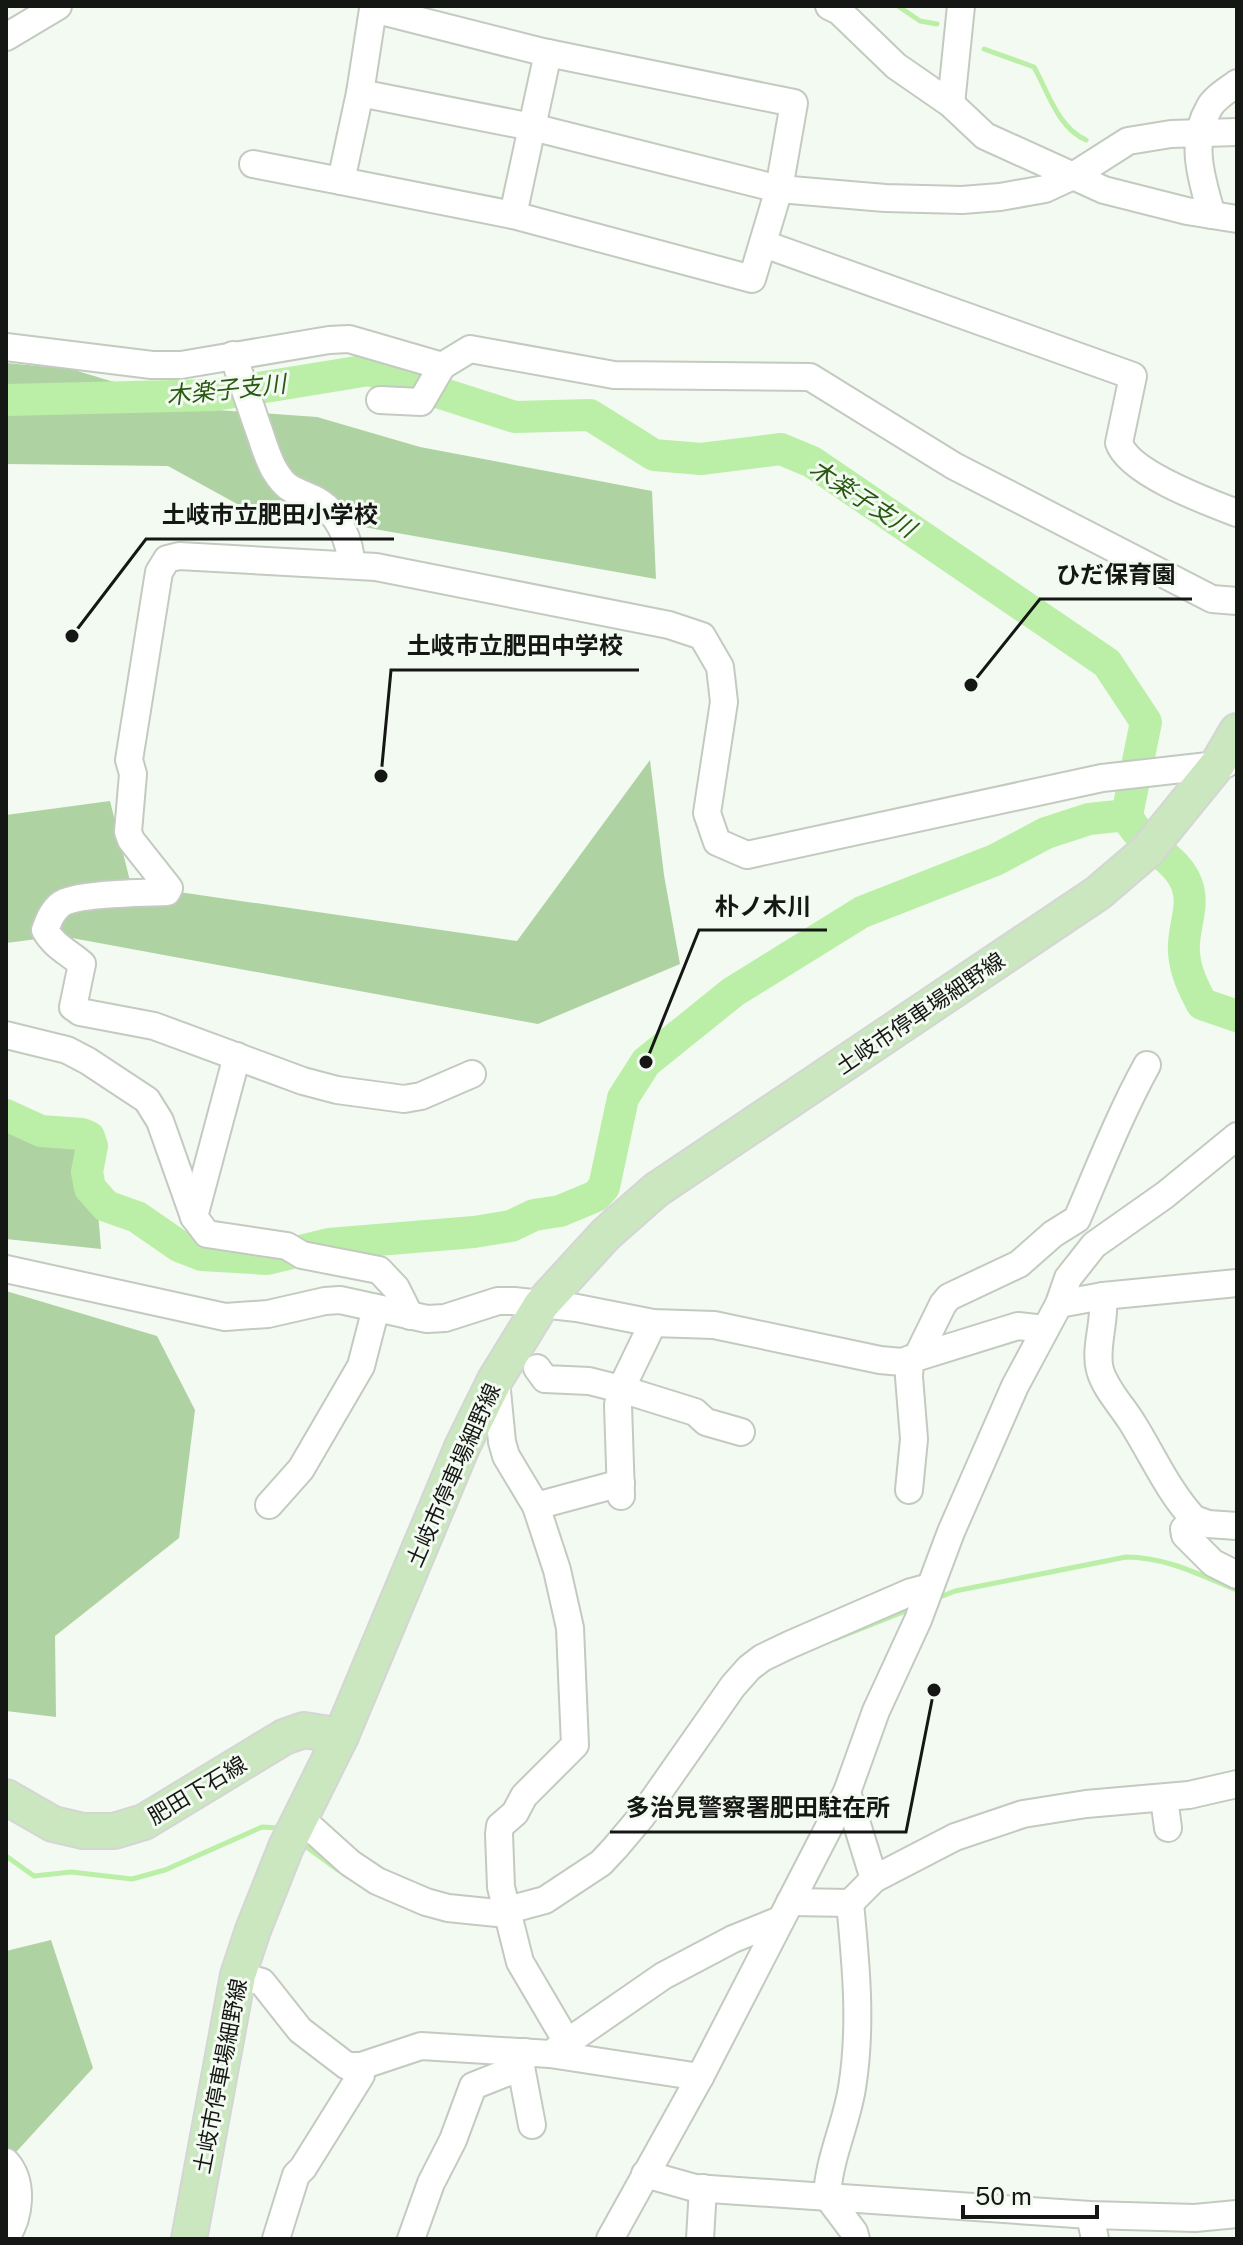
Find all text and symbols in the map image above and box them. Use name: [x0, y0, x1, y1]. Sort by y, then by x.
water label: 木楽子支川: [165, 368, 290, 409]
water label: 木楽子支川: [805, 454, 923, 544]
callout: 土岐市立肥田小学校: [146, 491, 394, 539]
text: 土岐市立肥田小学校: [162, 500, 378, 528]
callout: ひだ保育園: [1040, 551, 1192, 599]
text: ひだ保育園: [1056, 560, 1176, 588]
callout: 土岐市立肥田中学校: [391, 622, 639, 670]
text: 土岐市立肥田中学校: [407, 631, 623, 659]
callout: 朴ノ木川: [699, 882, 827, 930]
text: 朴ノ木川: [715, 892, 811, 920]
street label: 土岐市停車場細野線: [831, 947, 1009, 1079]
street label: 土岐市停車場細野線: [401, 1379, 505, 1571]
street label: 肥田下石線: [143, 1751, 251, 1829]
callout: 多治見警察署肥田駐在所: [610, 1784, 906, 1832]
text: 多治見警察署肥田駐在所: [626, 1793, 890, 1821]
street label: 土岐市停車場細野線: [188, 1976, 252, 2176]
scale bar: [963, 2169, 1097, 2219]
text: 50 m: [975, 2182, 1032, 2210]

